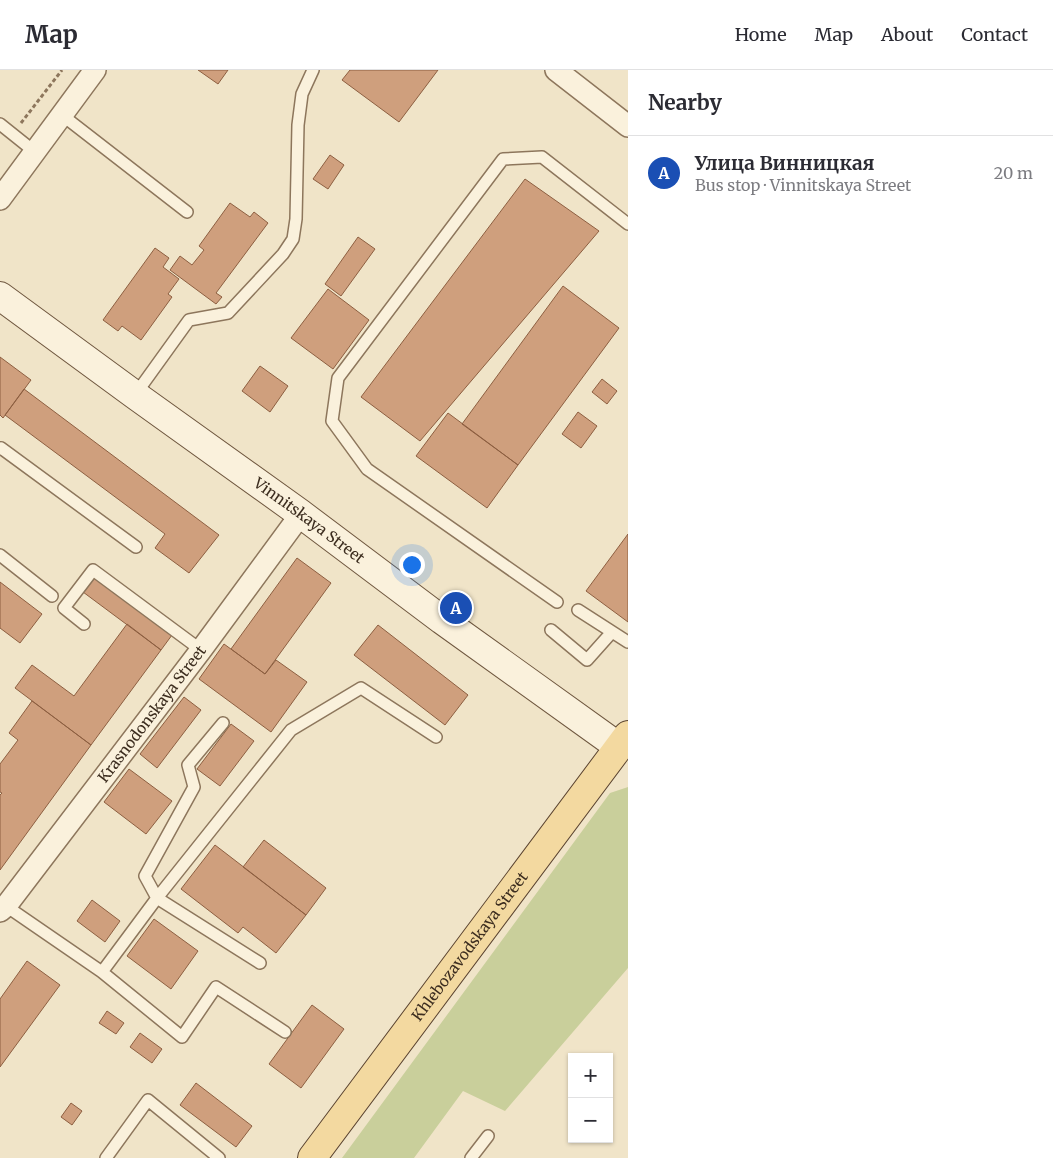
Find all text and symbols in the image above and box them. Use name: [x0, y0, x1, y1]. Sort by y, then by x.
text: Map: [25, 19, 78, 50]
text: Home: [735, 23, 787, 46]
text: Map: [815, 23, 853, 46]
text: About: [881, 23, 933, 46]
text: Contact: [961, 23, 1028, 46]
text: Nearby: [648, 89, 722, 116]
text: Улица Винницкая: [695, 151, 875, 175]
text: A: [658, 163, 670, 183]
text: 20 m: [994, 163, 1033, 183]
text: Bus stop · Vinnitskaya Street: [695, 175, 911, 195]
street label: Vinnitskaya Street: [249, 473, 368, 567]
your location: [399, 552, 425, 578]
pin: A: [440, 589, 472, 627]
street label: Krasnodonskaya Street: [94, 642, 210, 786]
street label: Khlebozavodskaya Street: [408, 868, 532, 1025]
map controls: [568, 1053, 613, 1143]
button: +: [568, 1053, 613, 1098]
button: −: [568, 1098, 613, 1143]

